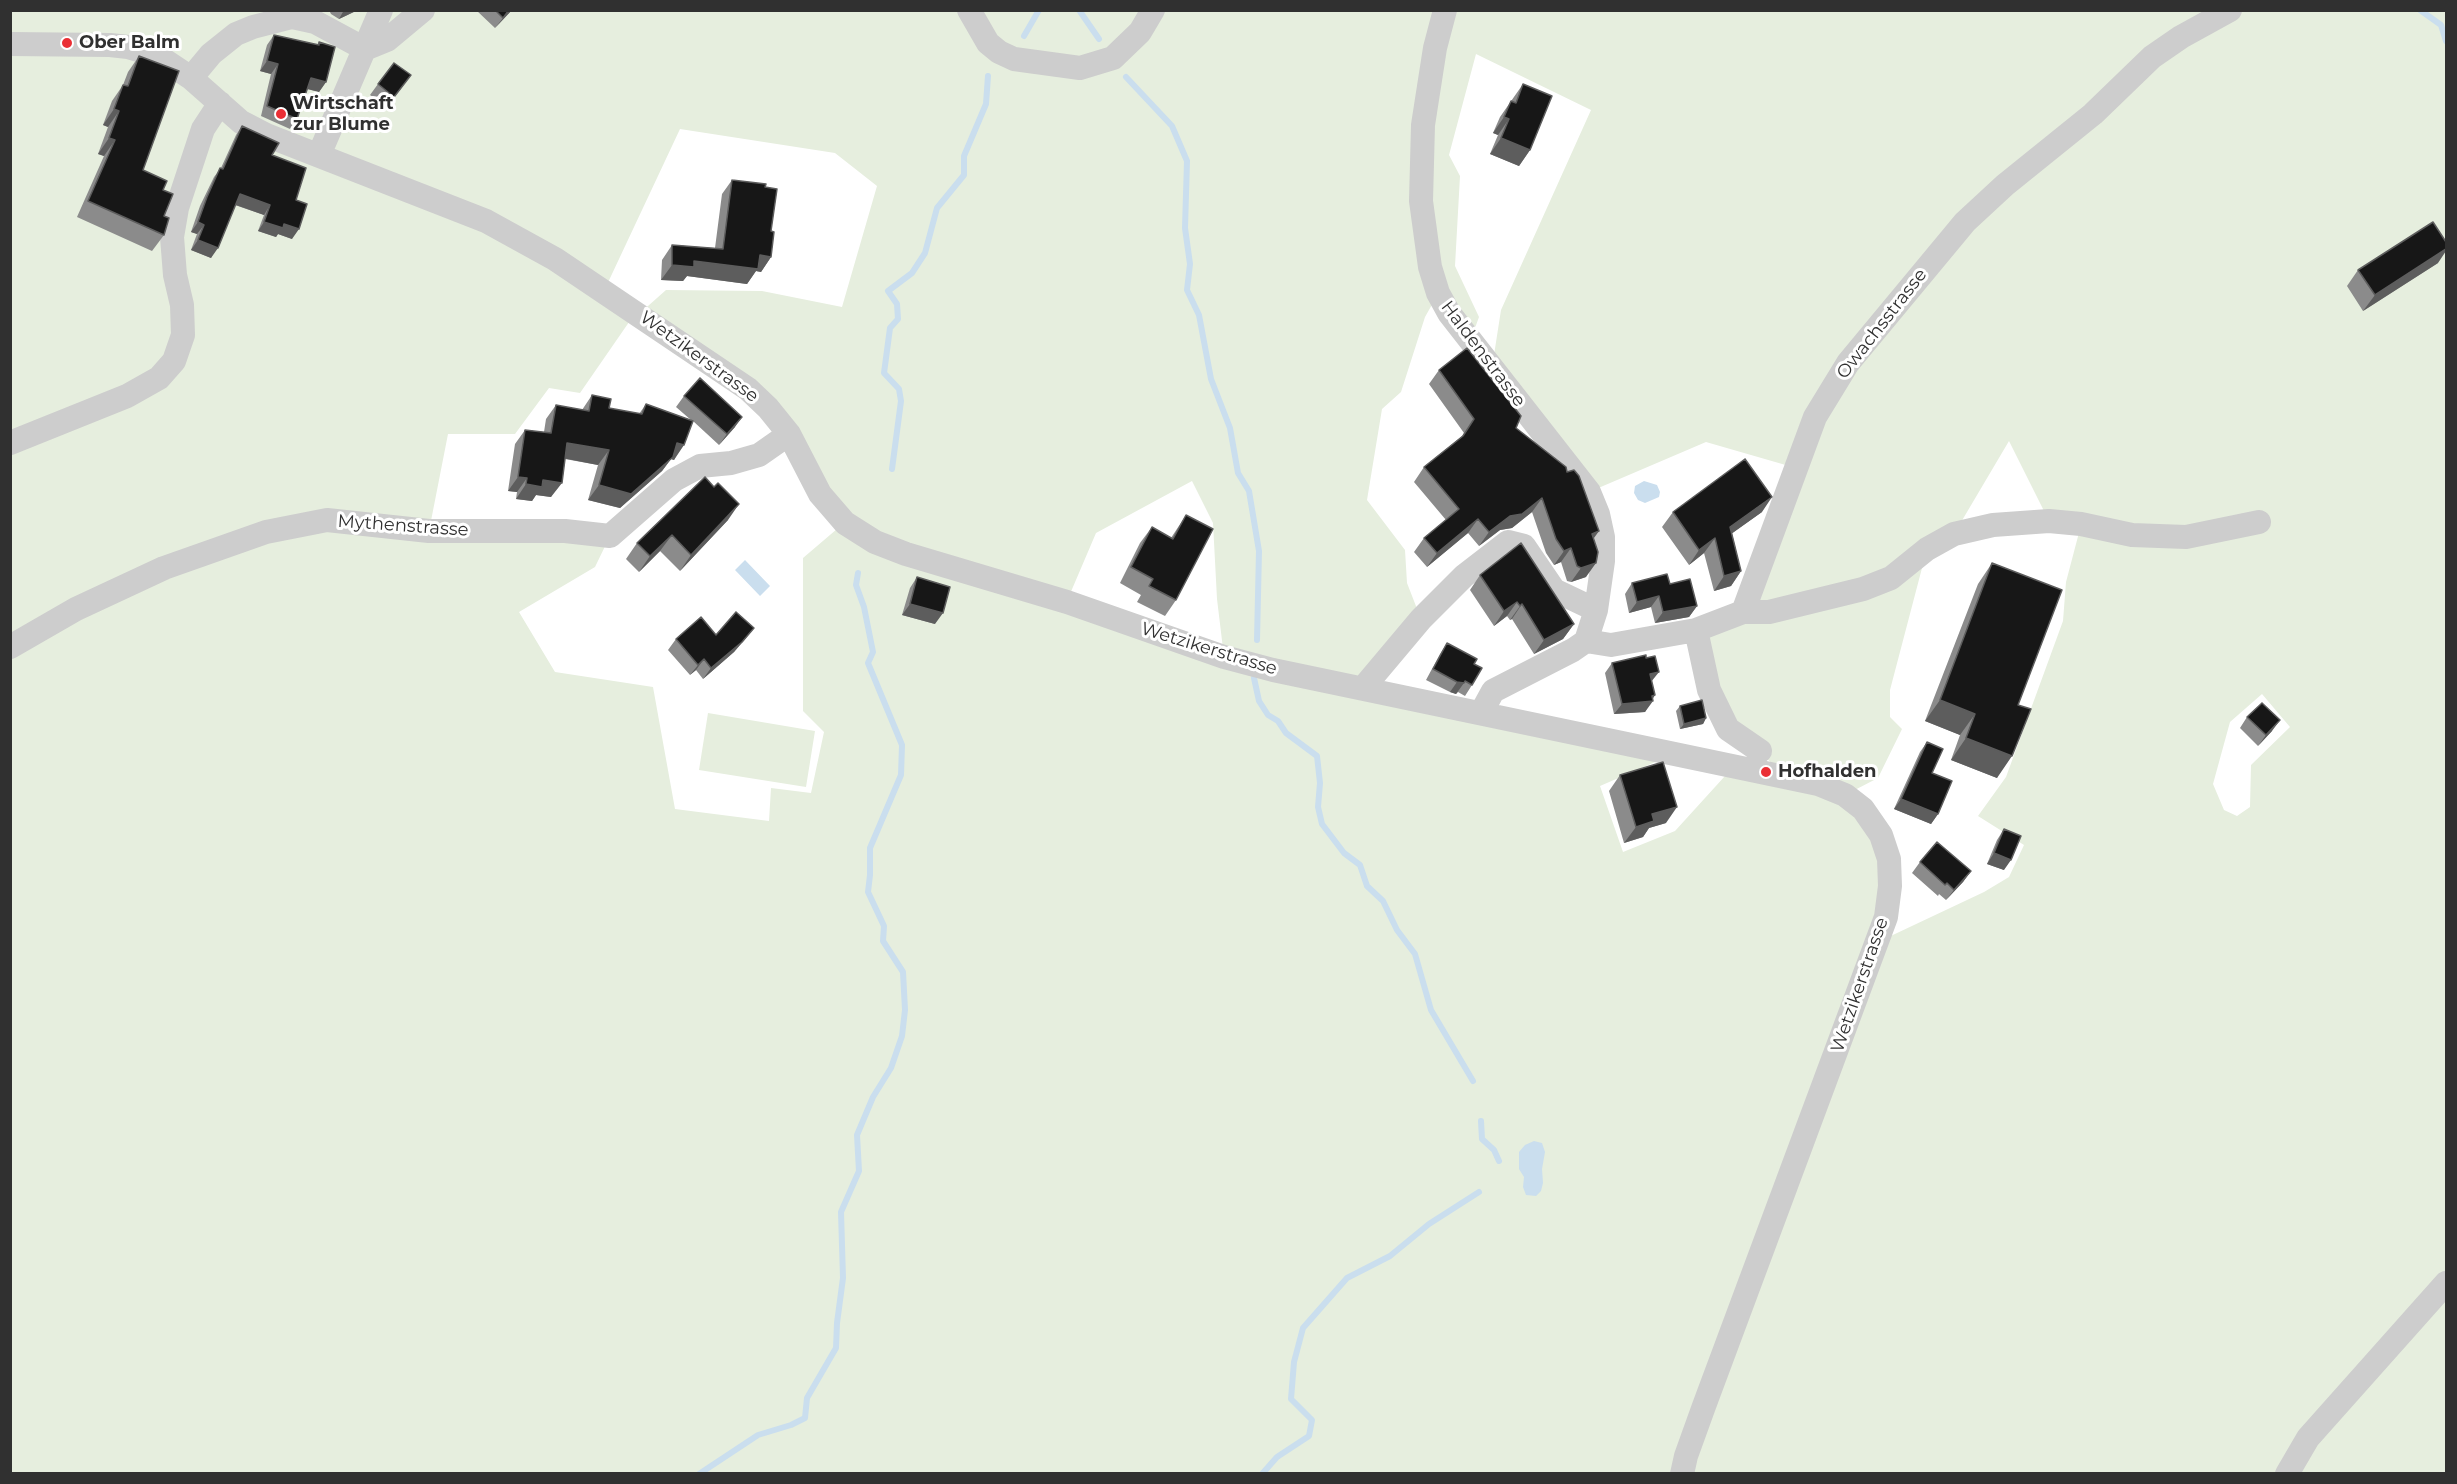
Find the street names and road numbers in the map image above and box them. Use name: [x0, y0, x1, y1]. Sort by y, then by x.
street label: Owachsstrasse: [1832, 265, 1932, 383]
street label: Haldenstrasse: [1436, 297, 1530, 411]
street label: Wetzikerstrasse: [635, 307, 763, 407]
street label: Mythenstrasse: [337, 511, 469, 541]
street label: Wetzikerstrasse: [1138, 618, 1280, 680]
street label: Wetzikerstrasse: [1827, 915, 1893, 1055]

